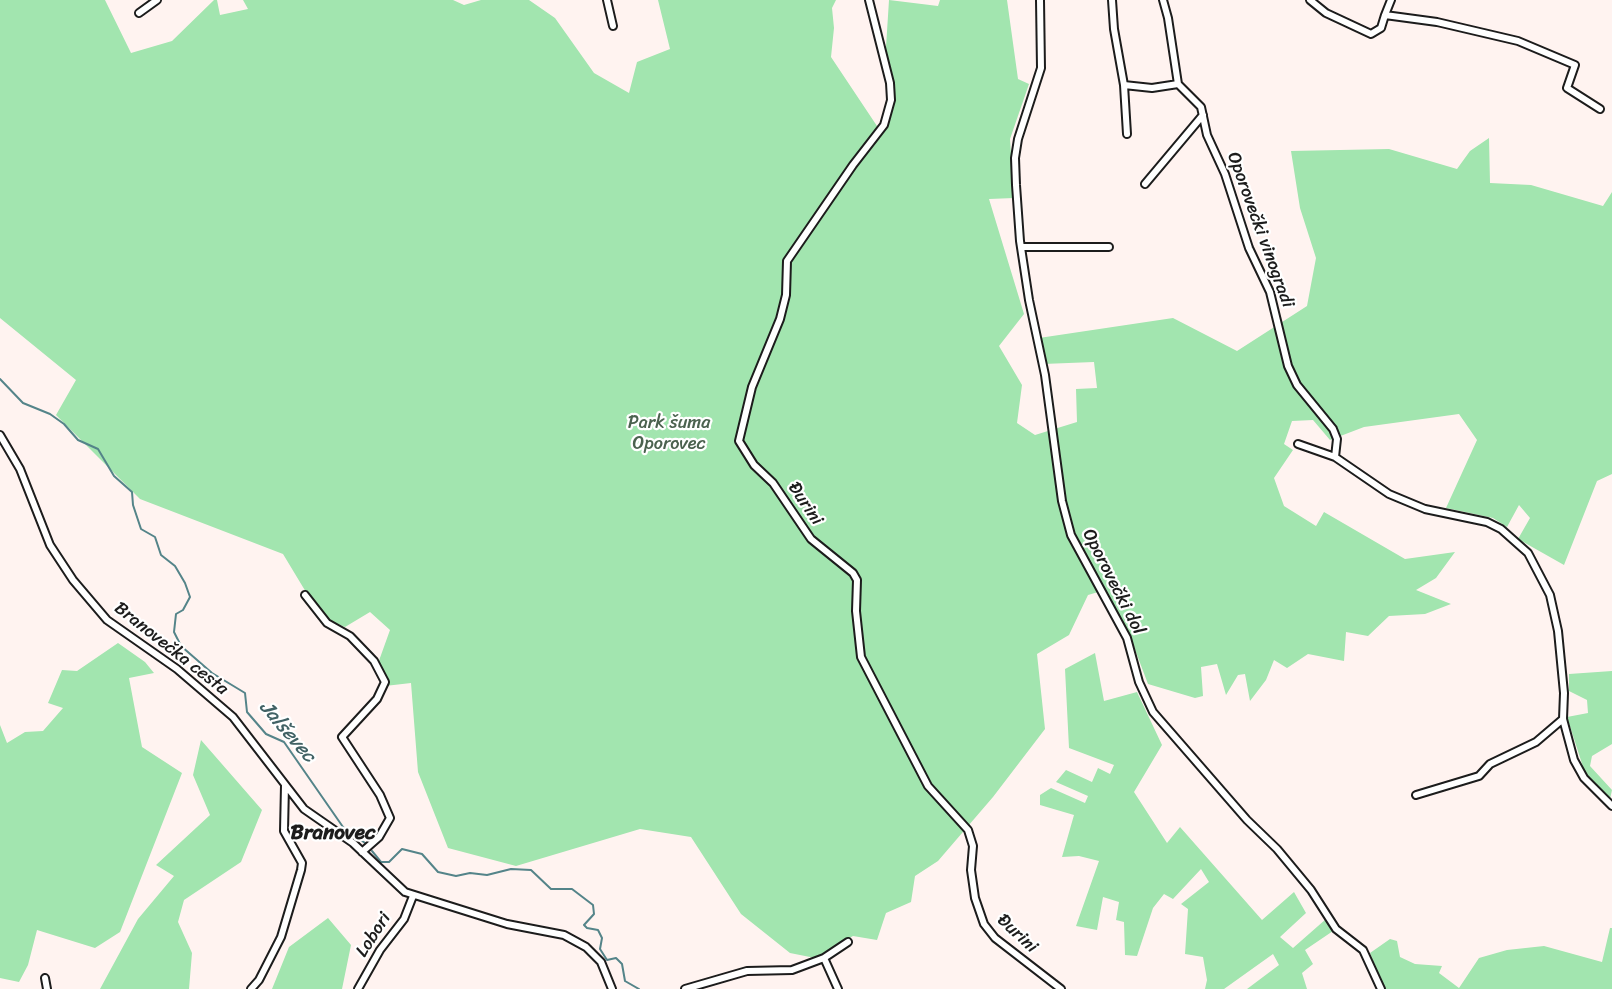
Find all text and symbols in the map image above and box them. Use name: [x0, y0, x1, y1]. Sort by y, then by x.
street label: Oporovečki vinogradi: [1222, 149, 1298, 311]
park label: Park šuma Oporovec: [628, 412, 710, 454]
street label: Đurini: [783, 478, 827, 530]
street label: Oporovečki dol: [1077, 525, 1149, 639]
street label: Branovečka cesta: [110, 598, 232, 700]
water label: Jalševec: [254, 696, 320, 768]
district label: Branovec: [291, 821, 375, 847]
street label: Lobori: [352, 909, 396, 961]
street label: Đurini: [992, 910, 1042, 958]

